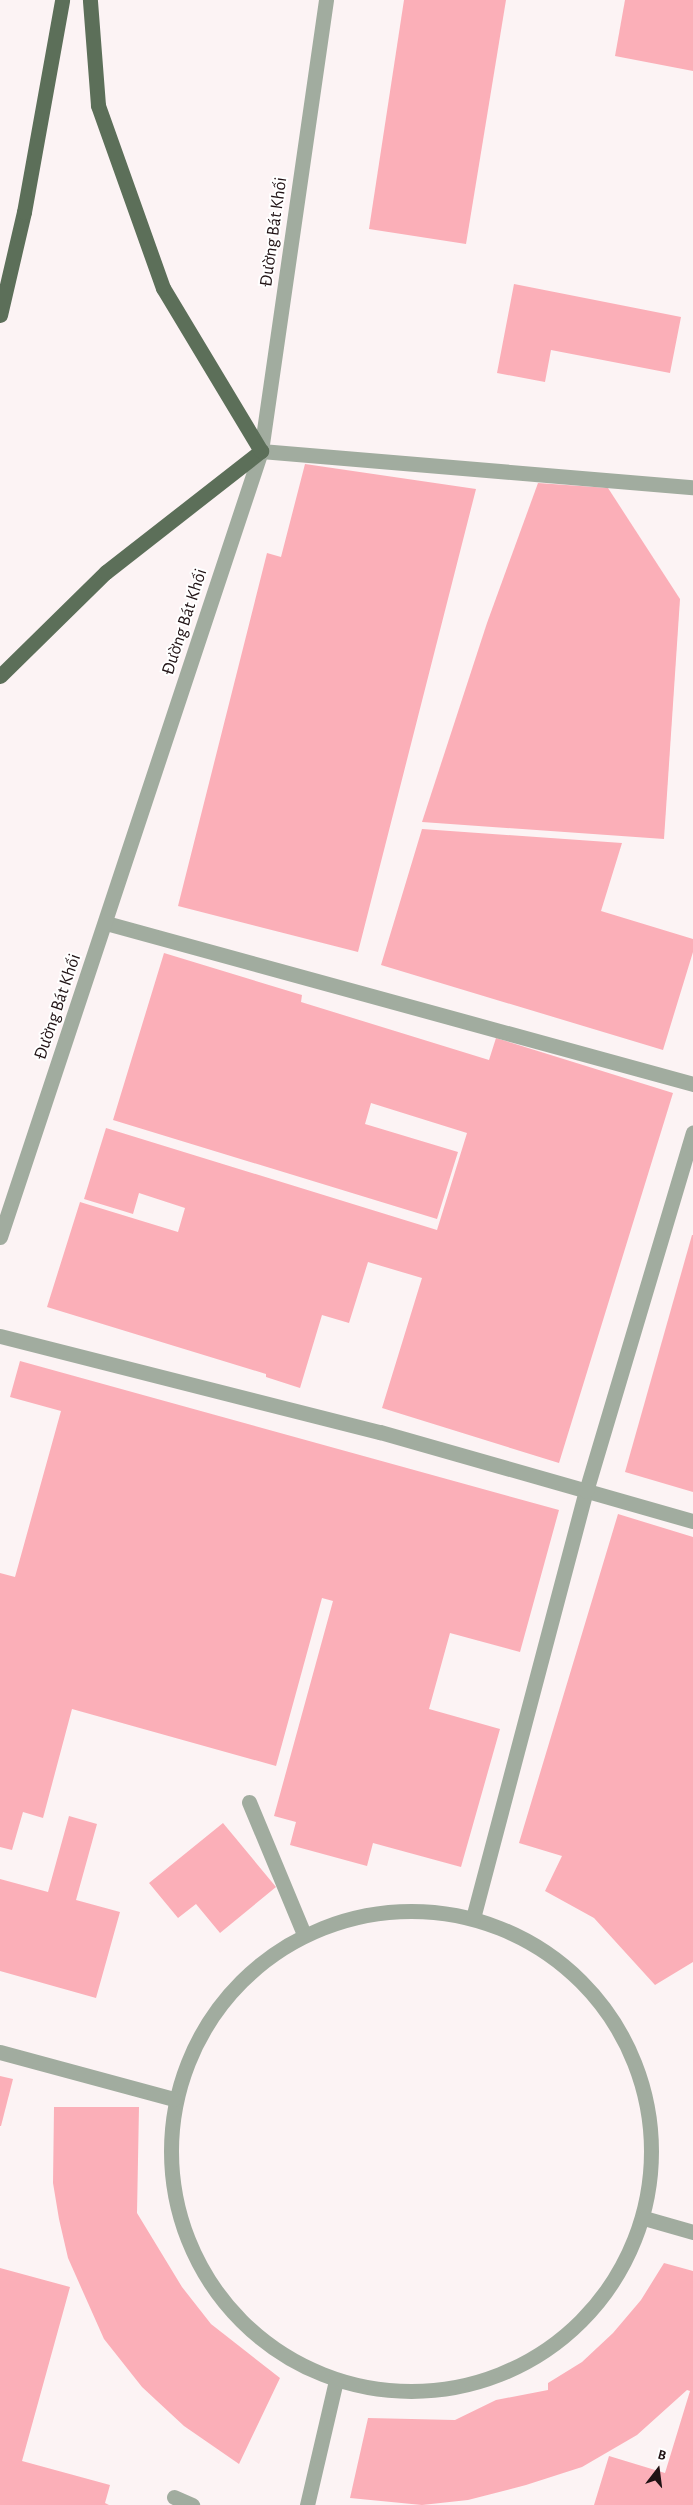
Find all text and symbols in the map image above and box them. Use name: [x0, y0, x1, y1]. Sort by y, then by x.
street label: Đường Bát Khối: [256, 176, 292, 288]
street label: Đường Bát Khối: [158, 566, 212, 678]
street label: Đường Bát Khối: [30, 951, 86, 1063]
north arrow: [633, 2445, 683, 2495]
text: B: [656, 2448, 668, 2463]

